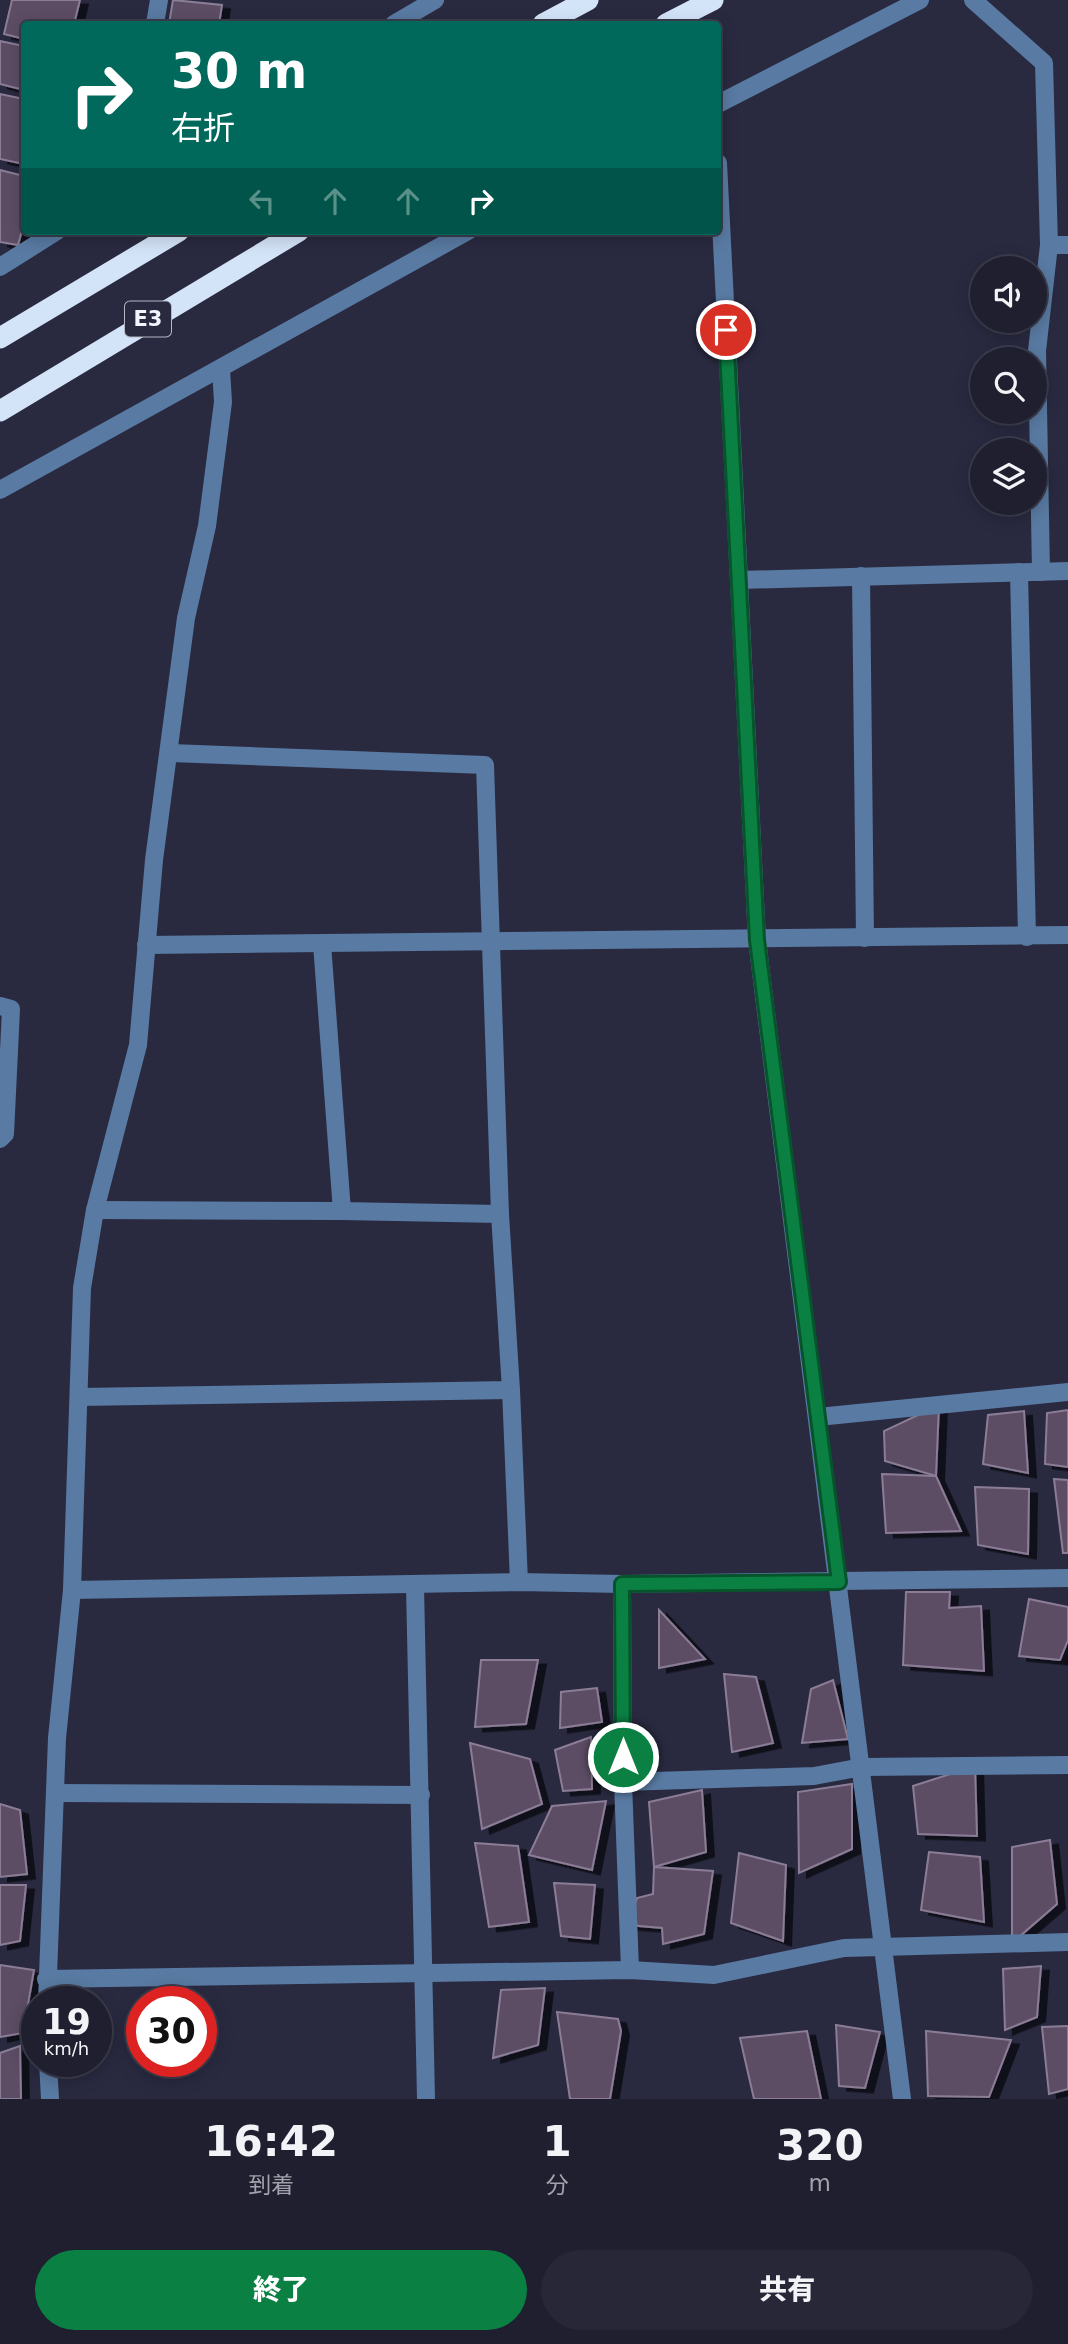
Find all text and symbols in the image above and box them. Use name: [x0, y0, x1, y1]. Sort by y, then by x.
text: 30 m: [171, 43, 307, 100]
icon: right: [56, 49, 147, 140]
text: 右折: [171, 109, 235, 147]
icon: left: [243, 182, 281, 220]
icon: ahead: [316, 182, 354, 220]
icon: ahead: [389, 182, 427, 220]
icon: right: [462, 182, 500, 220]
map controls: [970, 256, 1047, 515]
button: sound: [970, 256, 1047, 333]
pin: [696, 300, 756, 360]
road number: E3: [125, 302, 171, 336]
icon: arrive: [707, 311, 745, 349]
button: search: [970, 347, 1047, 424]
button: layers: [970, 438, 1047, 515]
position arrow: [586, 1720, 660, 1794]
speed limit sign: 30: [126, 1986, 217, 2077]
text: 19: [42, 2002, 91, 2042]
text: km/h: [44, 2038, 89, 2059]
text: 16:42: [204, 2117, 338, 2166]
text: 1: [542, 2117, 572, 2166]
text: 320: [776, 2121, 864, 2170]
text: m: [809, 2170, 831, 2196]
text: 到着: [248, 2172, 294, 2198]
text: 分: [546, 2172, 569, 2198]
button: 終了: [35, 2250, 527, 2330]
button: 共有: [541, 2250, 1033, 2330]

